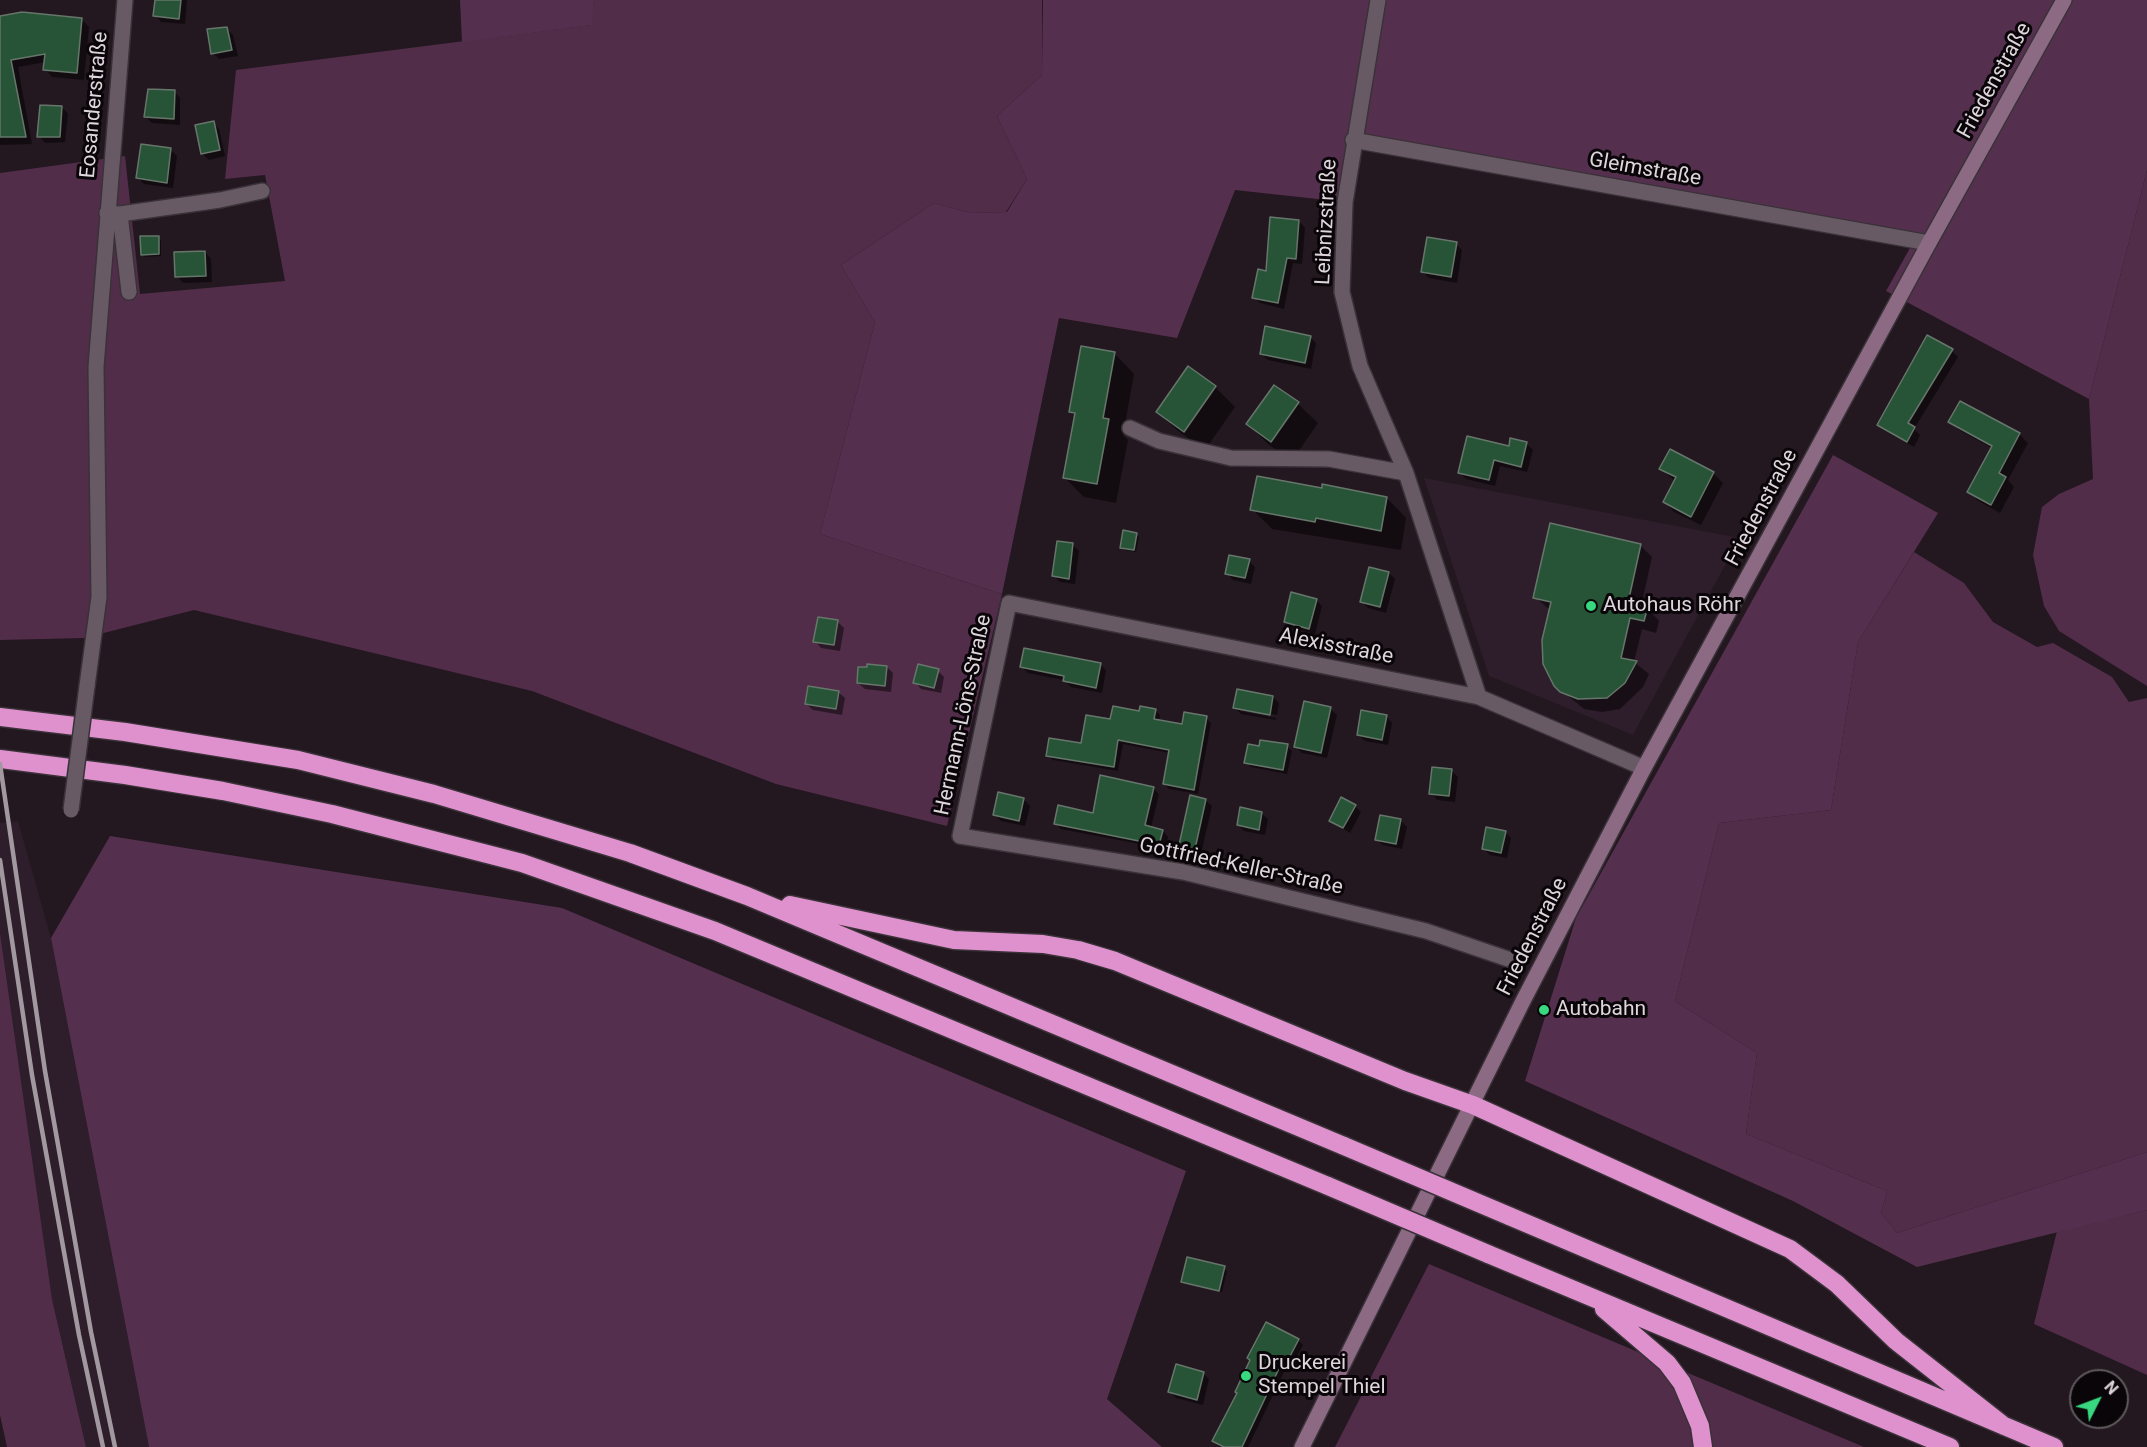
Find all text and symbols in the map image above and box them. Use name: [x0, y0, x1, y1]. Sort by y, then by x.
street label: Friedenstraße: [1953, 19, 2037, 143]
street label: Eosanderstraße: [76, 31, 114, 179]
street label: Gleimstraße: [1587, 148, 1703, 192]
street label: Leibnizstraße: [1311, 158, 1343, 286]
street label: Friedenstraße: [1721, 445, 1803, 571]
place label: Autohaus Röhr: [1603, 593, 1741, 619]
marker: Autohaus Röhr: [1584, 599, 1598, 613]
street label: Hermann-Löns-Straße: [930, 612, 998, 818]
street label: Alexisstraße: [1277, 624, 1395, 670]
street label: Gottfried-Keller-Straße: [1137, 833, 1345, 901]
street label: Friedenstraße: [1493, 874, 1573, 1000]
place label: Autobahn: [1556, 997, 1646, 1023]
marker: Autobahn: [1537, 1003, 1551, 1017]
place label: Druckerei Stempel Thiel: [1258, 1351, 1386, 1401]
marker: Druckerei Stempel Thiel: [1239, 1369, 1253, 1383]
north arrow: [2069, 1369, 2129, 1429]
text: N: [2100, 1377, 2122, 1399]

